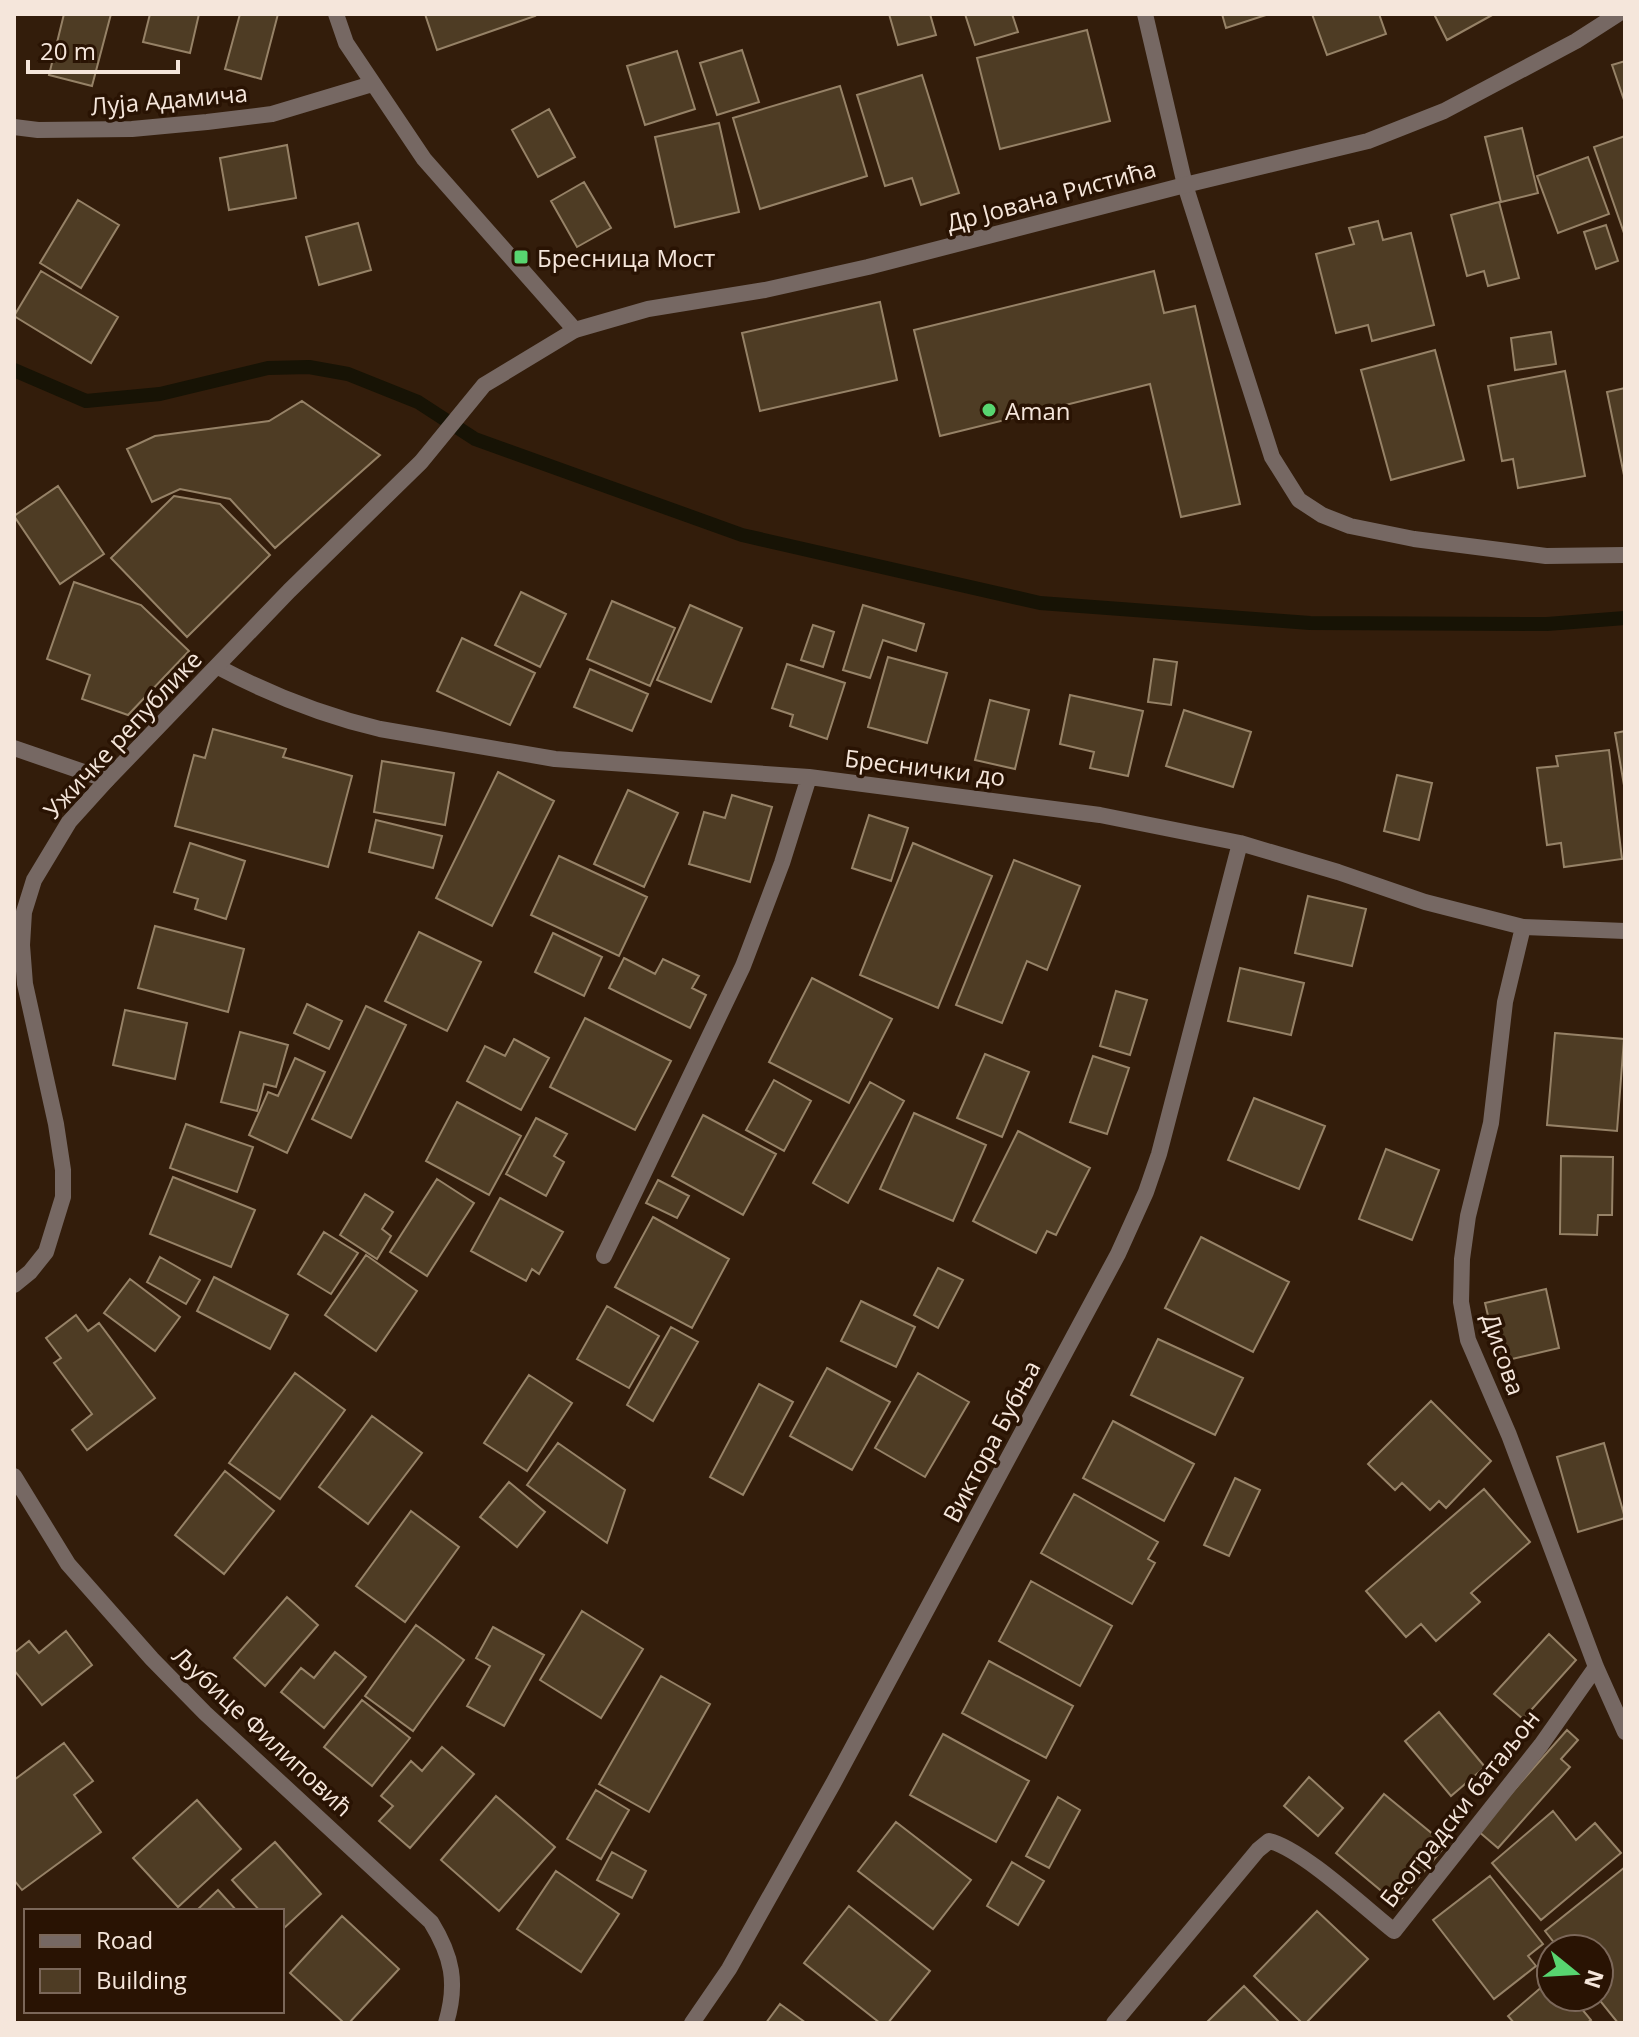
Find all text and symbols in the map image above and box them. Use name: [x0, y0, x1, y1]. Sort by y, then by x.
scale bar: [28, 24, 178, 74]
text: 20 m: [40, 34, 96, 67]
street label: Луја Адамича: [89, 76, 249, 122]
street label: Др Јована Ристића: [942, 151, 1160, 239]
place label: Бресница Мост: [537, 241, 715, 274]
marker: Бресница Мост: [512, 248, 530, 266]
place label: Aman: [1005, 394, 1070, 427]
marker: Aman: [980, 401, 998, 419]
street label: Ужичке републике: [35, 643, 209, 825]
street label: Бреснички до: [843, 741, 1007, 793]
street label: Дисова: [1475, 1309, 1533, 1399]
street label: Виктора Бубња: [934, 1354, 1048, 1528]
street label: Љубице Филиповић: [166, 1639, 360, 1823]
street label: Београдски батаљон: [1371, 1702, 1547, 1914]
legend: [24, 1909, 284, 2013]
text: Road: [96, 1923, 153, 1956]
north arrow: [1535, 1933, 1615, 2013]
text: Building: [96, 1963, 187, 1996]
text: N: [1578, 1966, 1612, 1993]

